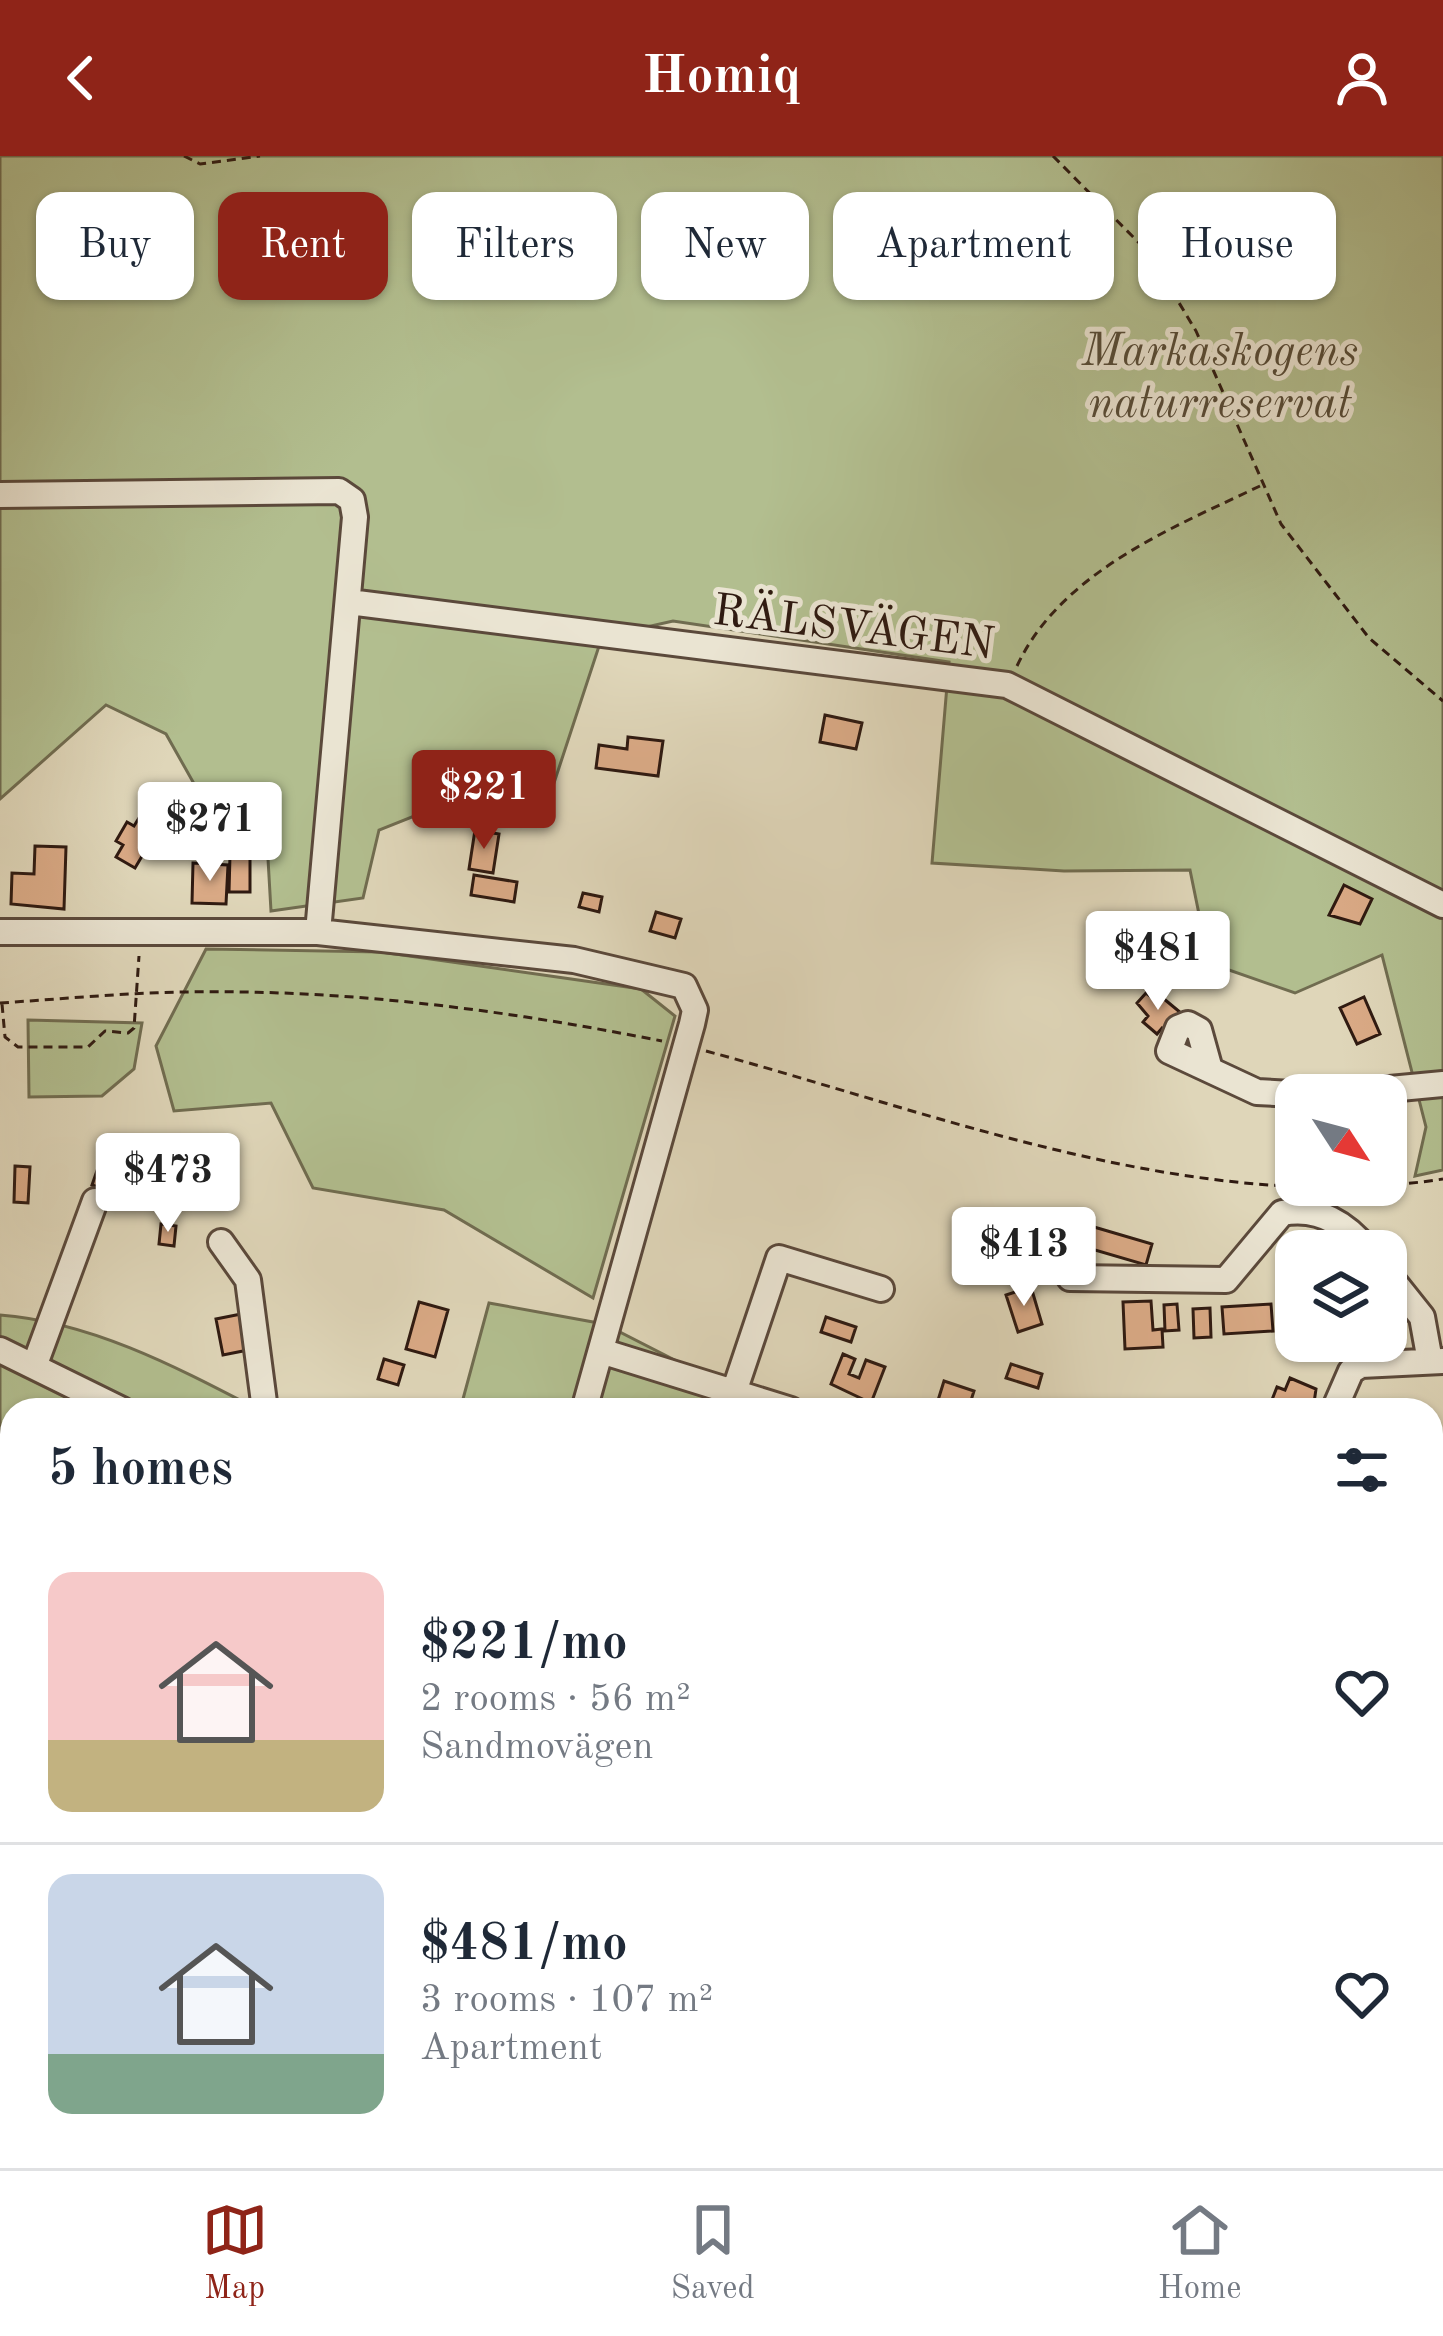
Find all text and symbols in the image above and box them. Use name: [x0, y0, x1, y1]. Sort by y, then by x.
icon: back: [48, 45, 114, 111]
icon: person: [1329, 45, 1395, 111]
text: Homiq: [642, 51, 801, 105]
chip: Buy: [36, 192, 194, 300]
chip: Rent: [218, 192, 388, 300]
chip: Filters: [412, 192, 617, 300]
chip: New: [641, 192, 809, 300]
chip: Apartment: [833, 192, 1114, 300]
chip: House: [1138, 192, 1336, 300]
park label: Markaskogens naturreservat: [1081, 331, 1358, 428]
street label: RÄLSVÄGEN: [710, 583, 998, 669]
pin: $221: [413, 750, 555, 852]
text: $221: [439, 769, 529, 808]
pin: $271: [139, 782, 281, 884]
text: $271: [165, 801, 255, 840]
pin: $481: [1087, 911, 1229, 1013]
text: $481: [1113, 930, 1203, 969]
north arrow: [1275, 1074, 1407, 1206]
map controls: [1275, 1074, 1407, 1362]
pin: $473: [97, 1133, 239, 1235]
text: $473: [123, 1152, 213, 1191]
pin: $413: [953, 1207, 1095, 1309]
text: $413: [979, 1226, 1069, 1265]
button: layers: [1275, 1230, 1407, 1362]
icon: filters: [1329, 1437, 1395, 1503]
text: 5 homes: [48, 1445, 233, 1496]
text: $221/mo: [420, 1619, 628, 1670]
icon: home: [144, 1620, 288, 1764]
icon: heart: [1329, 1659, 1395, 1725]
text: 2 rooms · 56 m²: [420, 1680, 691, 1719]
text: Sandmovägen: [420, 1728, 654, 1767]
text: $481/mo: [420, 1920, 628, 1971]
icon: home: [144, 1922, 288, 2066]
icon: heart: [1329, 1961, 1395, 2027]
text: 3 rooms · 107 m²: [420, 1981, 713, 2020]
text: Apartment: [420, 2029, 603, 2068]
tab: Map: [202, 2197, 268, 2310]
tab: Saved: [671, 2197, 755, 2310]
tab: Home: [1158, 2197, 1241, 2310]

